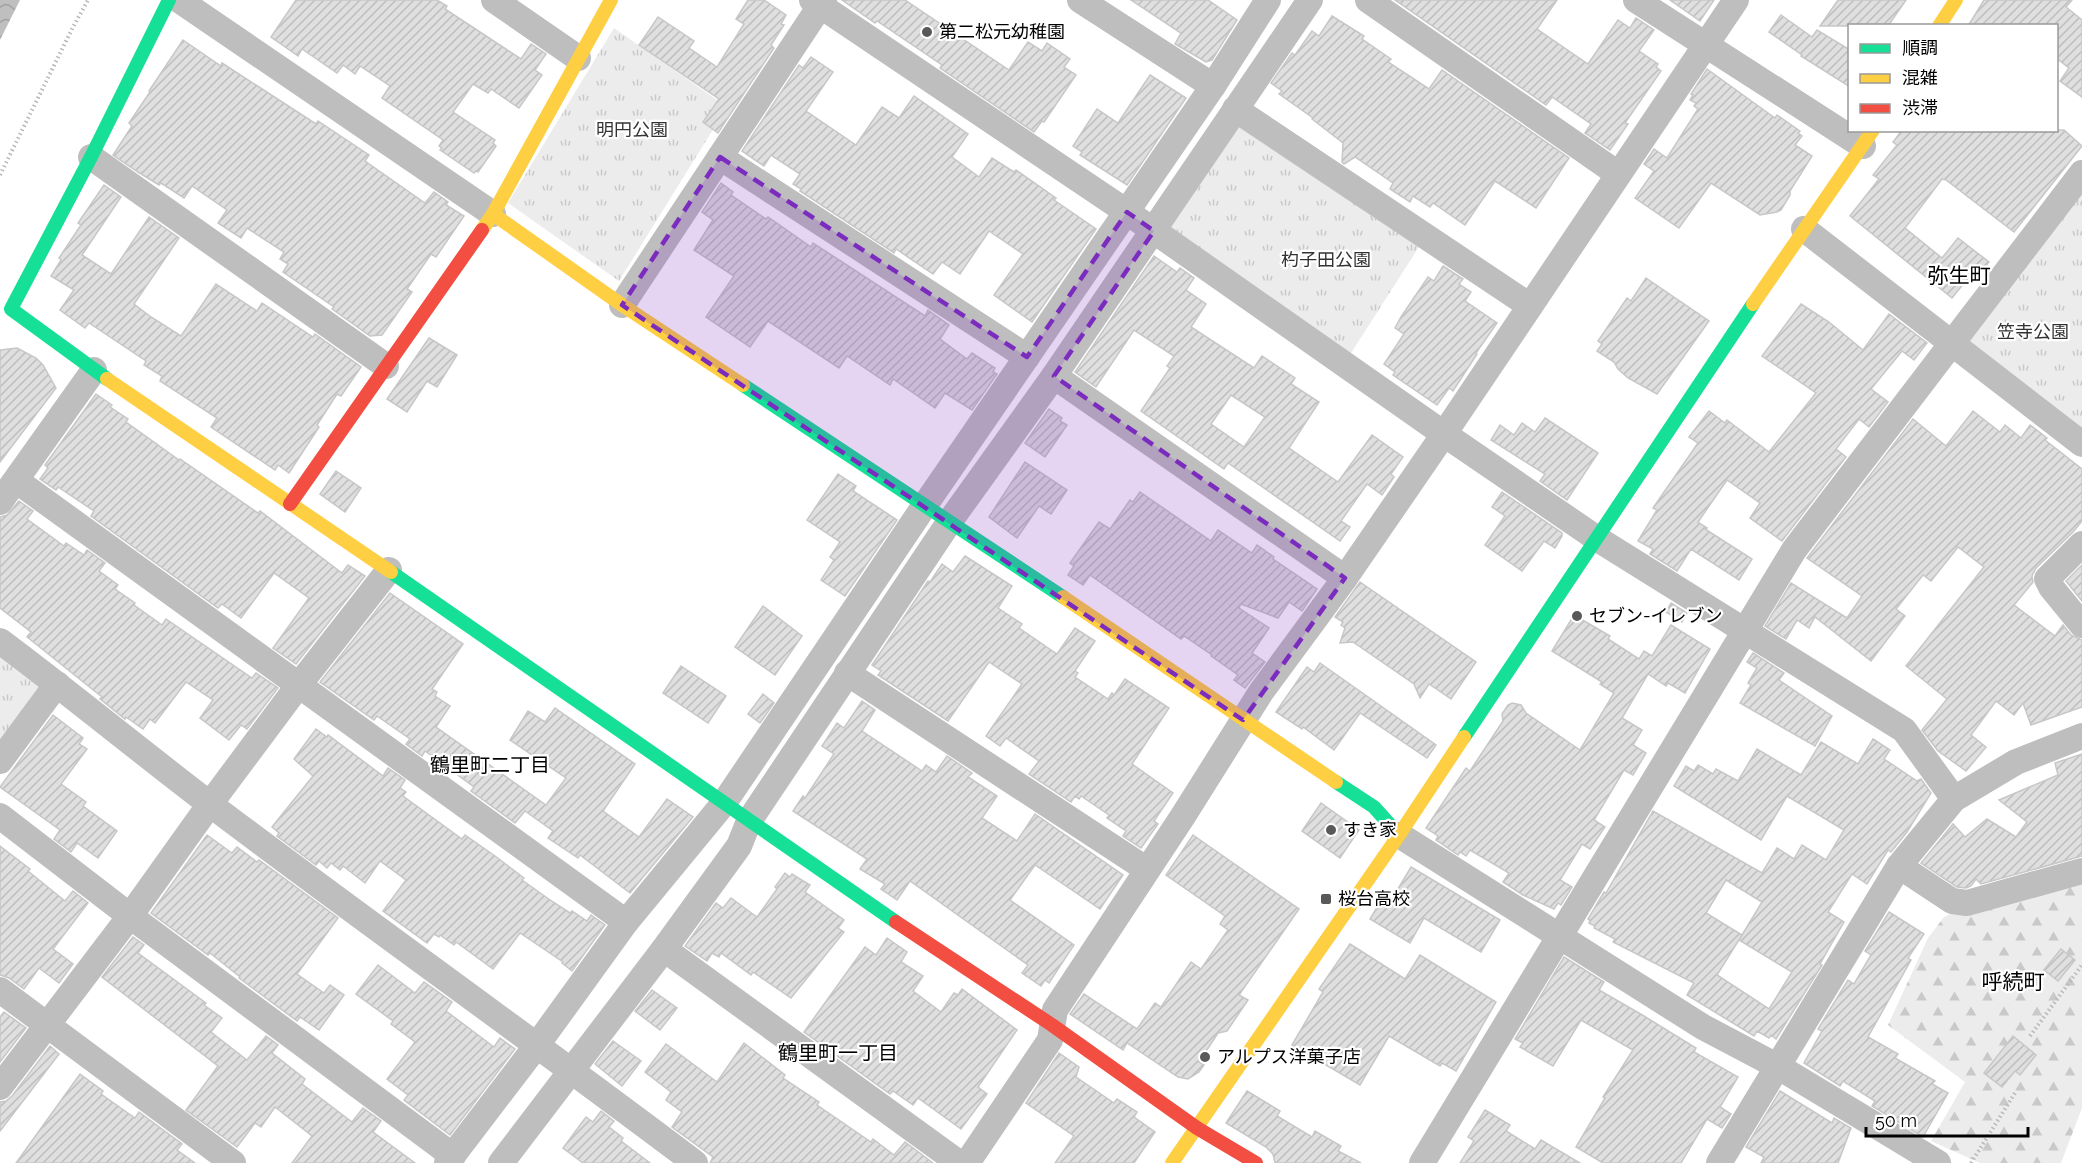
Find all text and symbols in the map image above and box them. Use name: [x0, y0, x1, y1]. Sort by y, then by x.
place label: 第二松元幼稚園: [939, 21, 1065, 42]
legend: [1848, 24, 2058, 132]
marker: 第二松元幼稚園: [920, 25, 934, 39]
text: 順調: [1902, 37, 1938, 58]
text: 混雑: [1902, 67, 1938, 88]
text: 渋滞: [1902, 97, 1938, 118]
park label: 明円公園: [596, 119, 668, 140]
park label: 杓子田公園: [1281, 249, 1371, 270]
district label: 弥生町: [1928, 263, 1991, 288]
park label: 笠寺公園: [1997, 321, 2069, 342]
place label: セブン-イレブン: [1589, 605, 1723, 626]
marker: セブン-イレブン: [1570, 609, 1584, 623]
district label: 鶴里町二丁目: [430, 753, 550, 777]
place label: すき家: [1343, 819, 1397, 840]
marker: すき家: [1324, 823, 1338, 837]
place label: 桜台高校: [1338, 888, 1410, 909]
marker: 桜台高校: [1319, 892, 1333, 906]
district label: 呼続町: [1982, 969, 2045, 994]
district label: 鶴里町一丁目: [778, 1041, 898, 1065]
place label: アルプス洋菓子店: [1217, 1046, 1361, 1067]
marker: アルプス洋菓子店: [1198, 1050, 1212, 1064]
scale bar: [1866, 1100, 2028, 1138]
text: 50 m: [1875, 1110, 1917, 1131]

